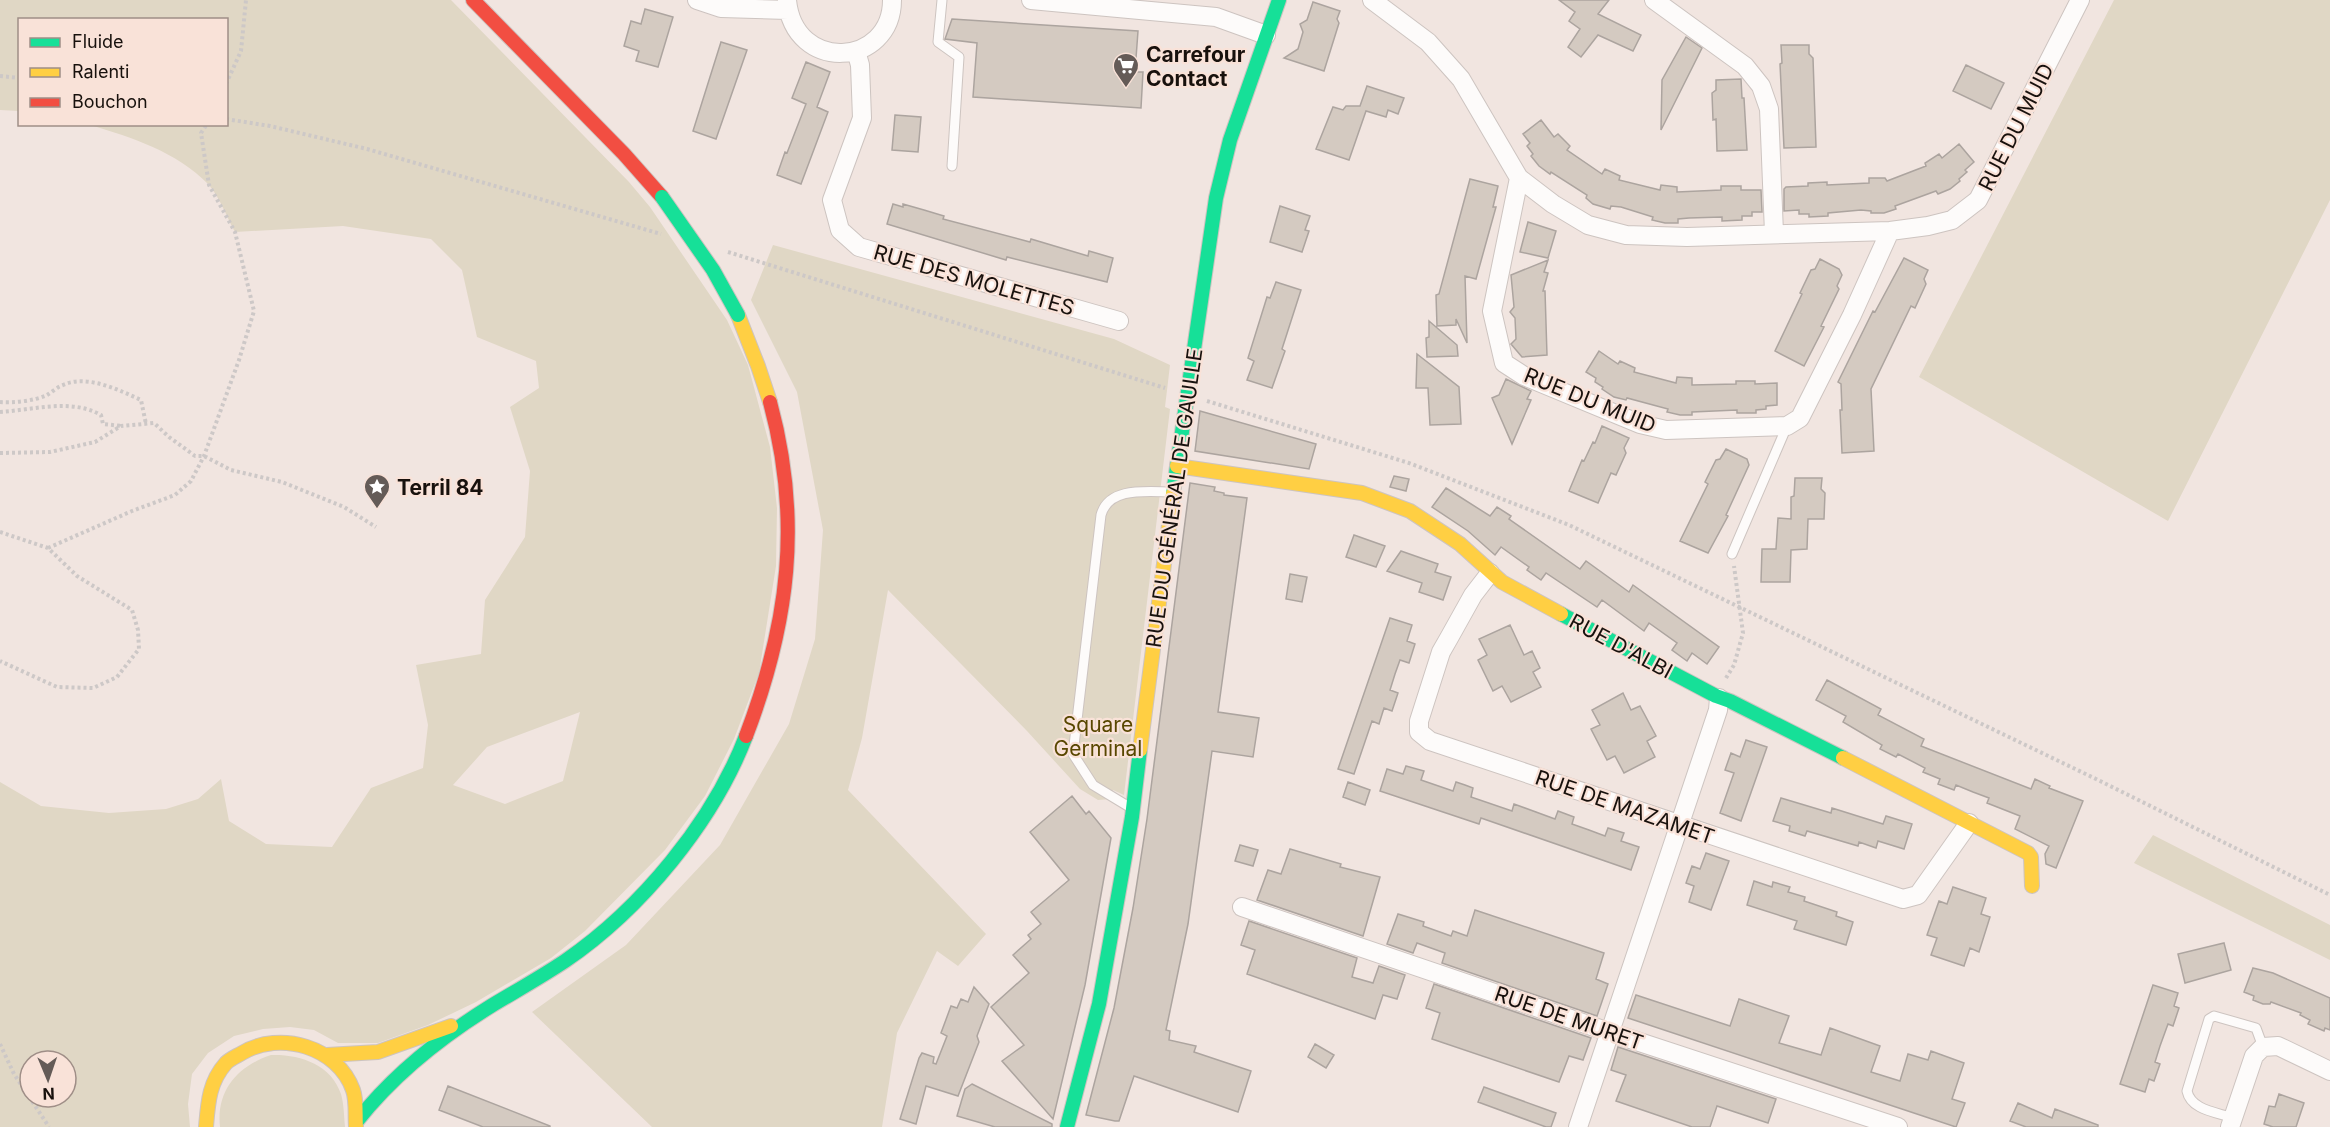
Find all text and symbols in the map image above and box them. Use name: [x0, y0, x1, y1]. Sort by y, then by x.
legend: [18, 18, 228, 126]
text: Fluide: [72, 31, 124, 52]
place label: Carrefour Contact: [1146, 42, 1246, 91]
supermarket icon: Carrefour Contact: [1111, 51, 1141, 89]
street label: RUE DU MUID: [1973, 59, 2059, 195]
text: Ralenti: [72, 61, 129, 82]
text: Bouchon: [72, 91, 148, 112]
street label: RUE DES MOLETTES: [871, 239, 1077, 321]
street label: RUE DU GÉNÉRAL DE GAULLE: [1140, 347, 1207, 649]
street label: RUE DU MUID: [1521, 362, 1659, 438]
place icon: Terril 84: [362, 472, 392, 510]
place label: Terril 84: [397, 475, 484, 500]
street label: RUE D'ALBI: [1565, 608, 1677, 684]
park label: Square Germinal: [1054, 712, 1142, 761]
street label: RUE DE MAZAMET: [1532, 765, 1718, 849]
street label: RUE DE MURET: [1491, 981, 1647, 1055]
north arrow: [18, 1049, 78, 1109]
text: N: [42, 1084, 55, 1104]

